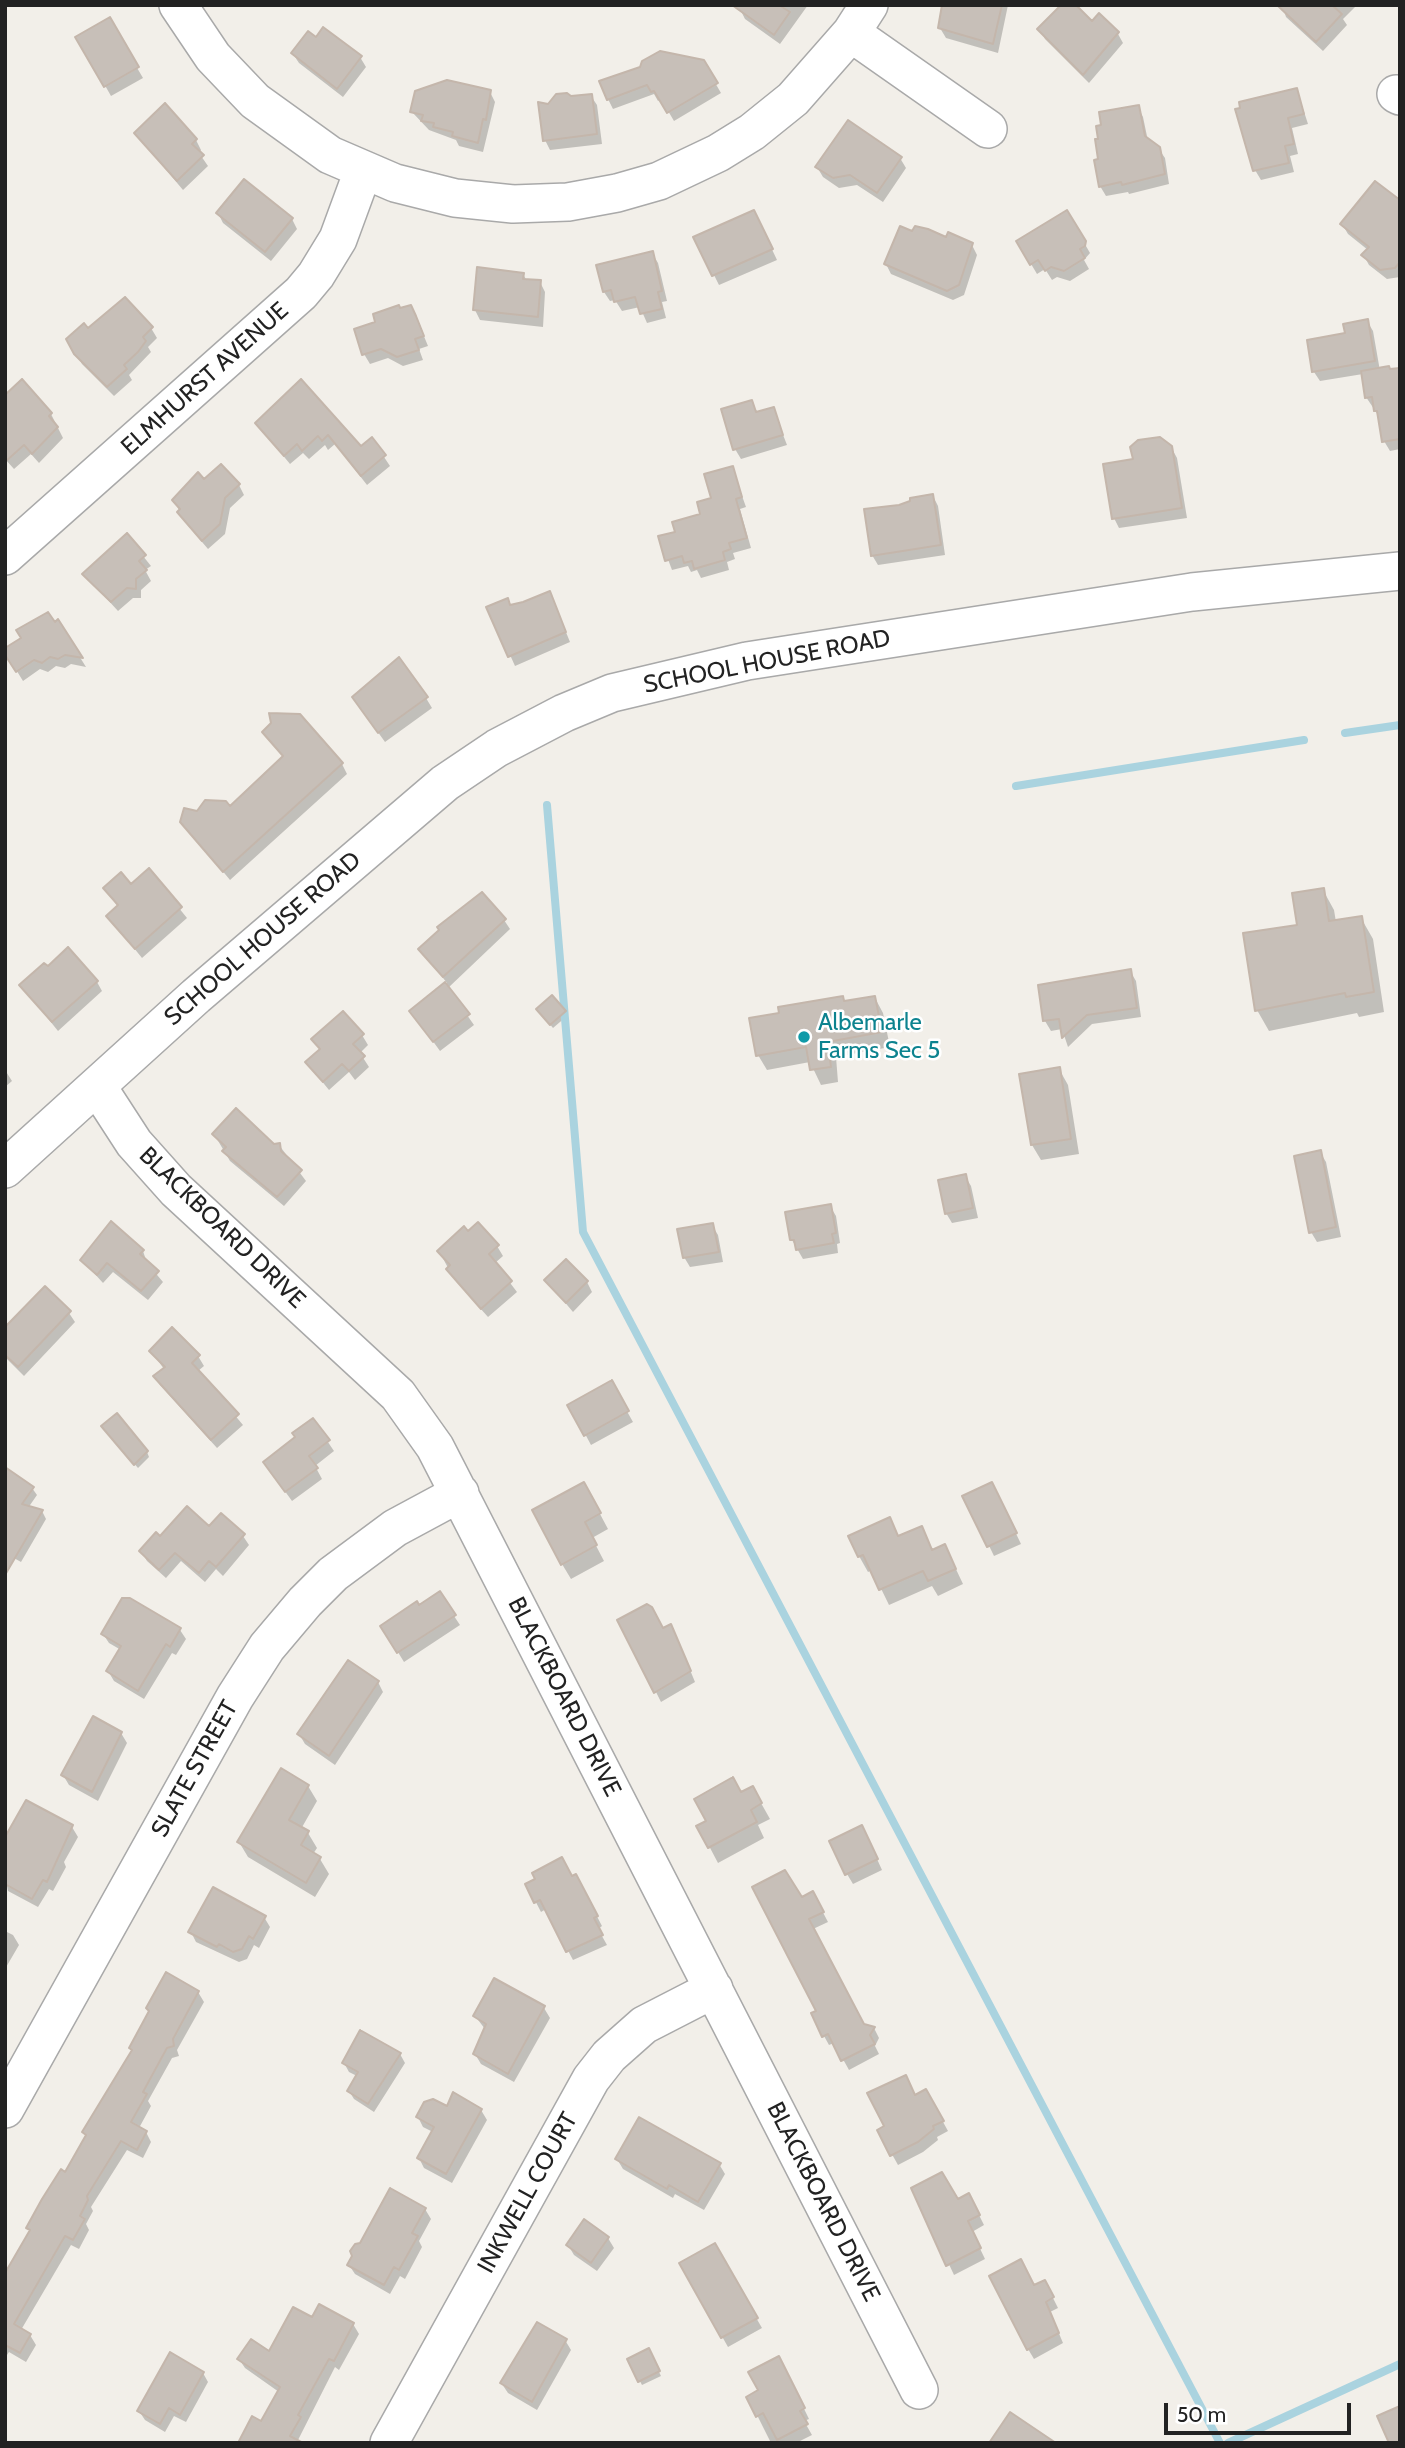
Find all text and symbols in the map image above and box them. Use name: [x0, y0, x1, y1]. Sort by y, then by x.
street label: ELMHURST AVENUE: [116, 296, 294, 462]
street label: SCHOOL HOUSE ROAD: [641, 624, 893, 700]
street label: SCHOOL HOUSE ROAD: [159, 846, 367, 1032]
place label: Albemarle Farms Sec 5: [818, 1009, 940, 1065]
marker: Albemarle Farms Sec 5: [796, 1029, 812, 1045]
street label: BLACKBOARD DRIVE: [133, 1141, 311, 1315]
street label: BLACKBOARD DRIVE: [501, 1593, 627, 1801]
street label: SLATE STREET: [146, 1696, 244, 1842]
street label: BLACKBOARD DRIVE: [760, 2098, 886, 2306]
street label: INKWELL COURT: [472, 2108, 584, 2278]
scale bar: [1167, 2388, 1354, 2432]
text: 50 m: [1177, 2402, 1226, 2427]

